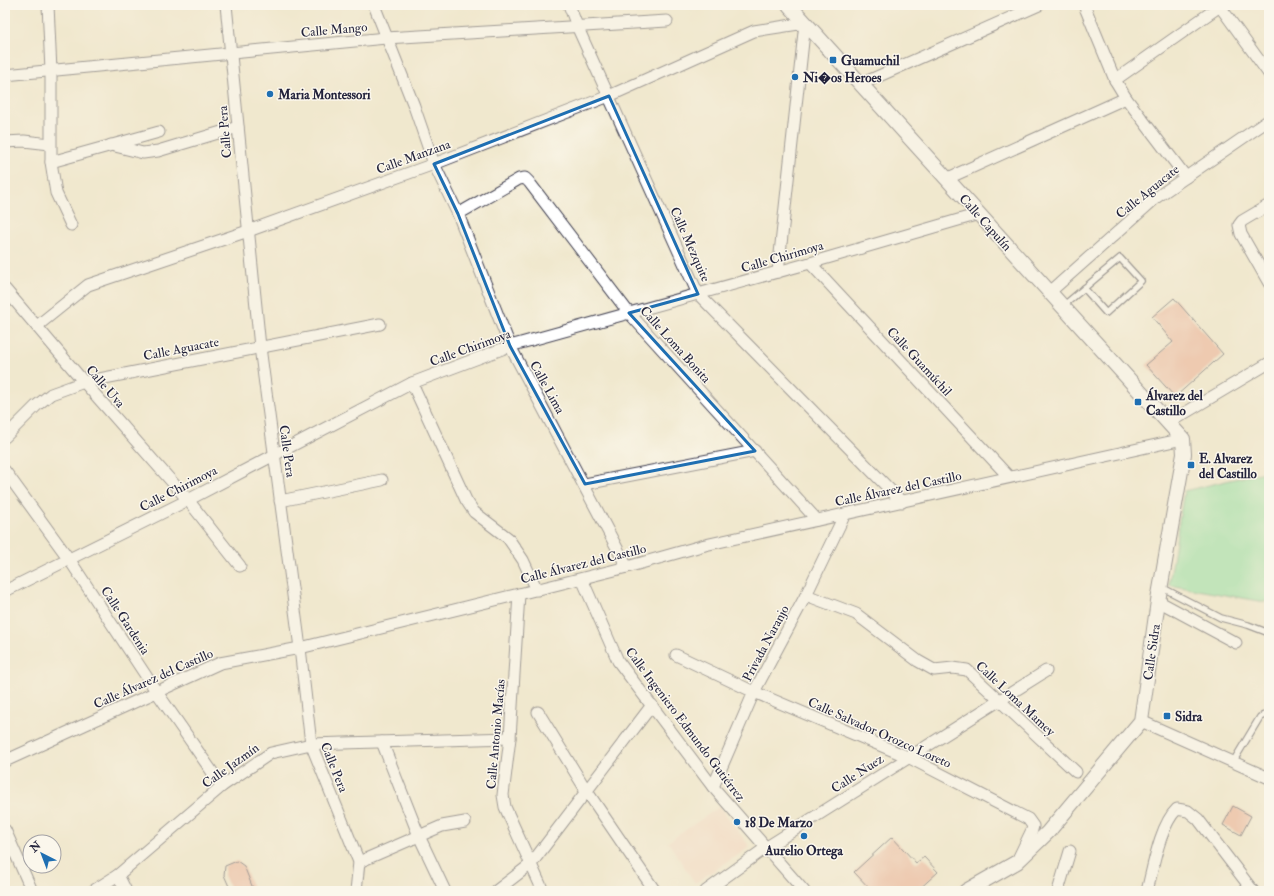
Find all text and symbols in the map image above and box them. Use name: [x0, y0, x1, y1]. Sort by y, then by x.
street label: Calle Mango: [300, 19, 368, 41]
place label: Guamuchil: [841, 53, 900, 69]
marker: Guamuchil: [828, 55, 838, 65]
place label: Ni�os Heroes: [802, 70, 882, 86]
marker: Ni�os Heroes: [790, 72, 800, 82]
place label: Maria Montessori: [277, 87, 371, 103]
marker: Maria Montessori: [265, 89, 275, 99]
street label: Calle Pera: [215, 104, 235, 159]
street label: Calle Manzana: [374, 136, 453, 178]
street label: Calle Aguacate: [1113, 161, 1183, 222]
street label: Calle Capulín: [955, 191, 1015, 255]
street label: Calle Mezquite: [666, 205, 714, 285]
street label: Calle Chirimoya: [739, 237, 826, 277]
street label: Calle Loma Bonita: [637, 303, 714, 387]
street label: Calle Guamúchil: [883, 324, 956, 400]
street label: Calle Chirimoya: [428, 326, 514, 371]
street label: Calle Aguacate: [142, 334, 221, 364]
street label: Calle Lima: [526, 358, 568, 417]
street label: Calle Uva: [82, 362, 129, 412]
place label: Álvarez del Castillo: [1145, 386, 1204, 419]
marker: Álvarez del Castillo: [1133, 397, 1143, 407]
street label: Calle Pera: [275, 424, 299, 479]
place label: E. Alvarez del Castillo: [1199, 451, 1257, 482]
marker: E. Alvarez del Castillo: [1186, 460, 1196, 470]
street label: Calle Chirimoya: [137, 462, 221, 516]
street label: Calle Álvarez del Castillo: [833, 467, 963, 510]
street label: Calle Álvarez del Castillo: [518, 540, 648, 587]
street label: Calle Gardenia: [97, 583, 153, 658]
street label: Privada Naranjo: [739, 603, 793, 684]
street label: Calle Sidra: [1140, 622, 1164, 681]
street label: Calle Álvarez del Castillo: [91, 644, 216, 712]
street label: Calle Ingeniero Edmundo Gutiérrez: [622, 644, 749, 806]
street label: Calle Loma Mamey: [972, 658, 1058, 740]
street label: Calle Antonio Macías: [483, 678, 509, 790]
street label: Calle Salvador Orozco Loreto: [805, 694, 954, 772]
place label: Sidra: [1175, 709, 1203, 725]
marker: Sidra: [1162, 711, 1172, 721]
street label: Calle Jazmín: [199, 740, 262, 792]
street label: Calle Pera: [317, 740, 352, 795]
street label: Calle Nuez: [828, 751, 887, 797]
place label: 18 De Marzo: [745, 815, 813, 831]
marker: 18 De Marzo: [732, 817, 742, 827]
marker: Aurelio Ortega: [799, 831, 809, 841]
north arrow: [22, 834, 62, 874]
text: N: [27, 838, 45, 856]
place label: Aurelio Ortega: [764, 843, 844, 860]

